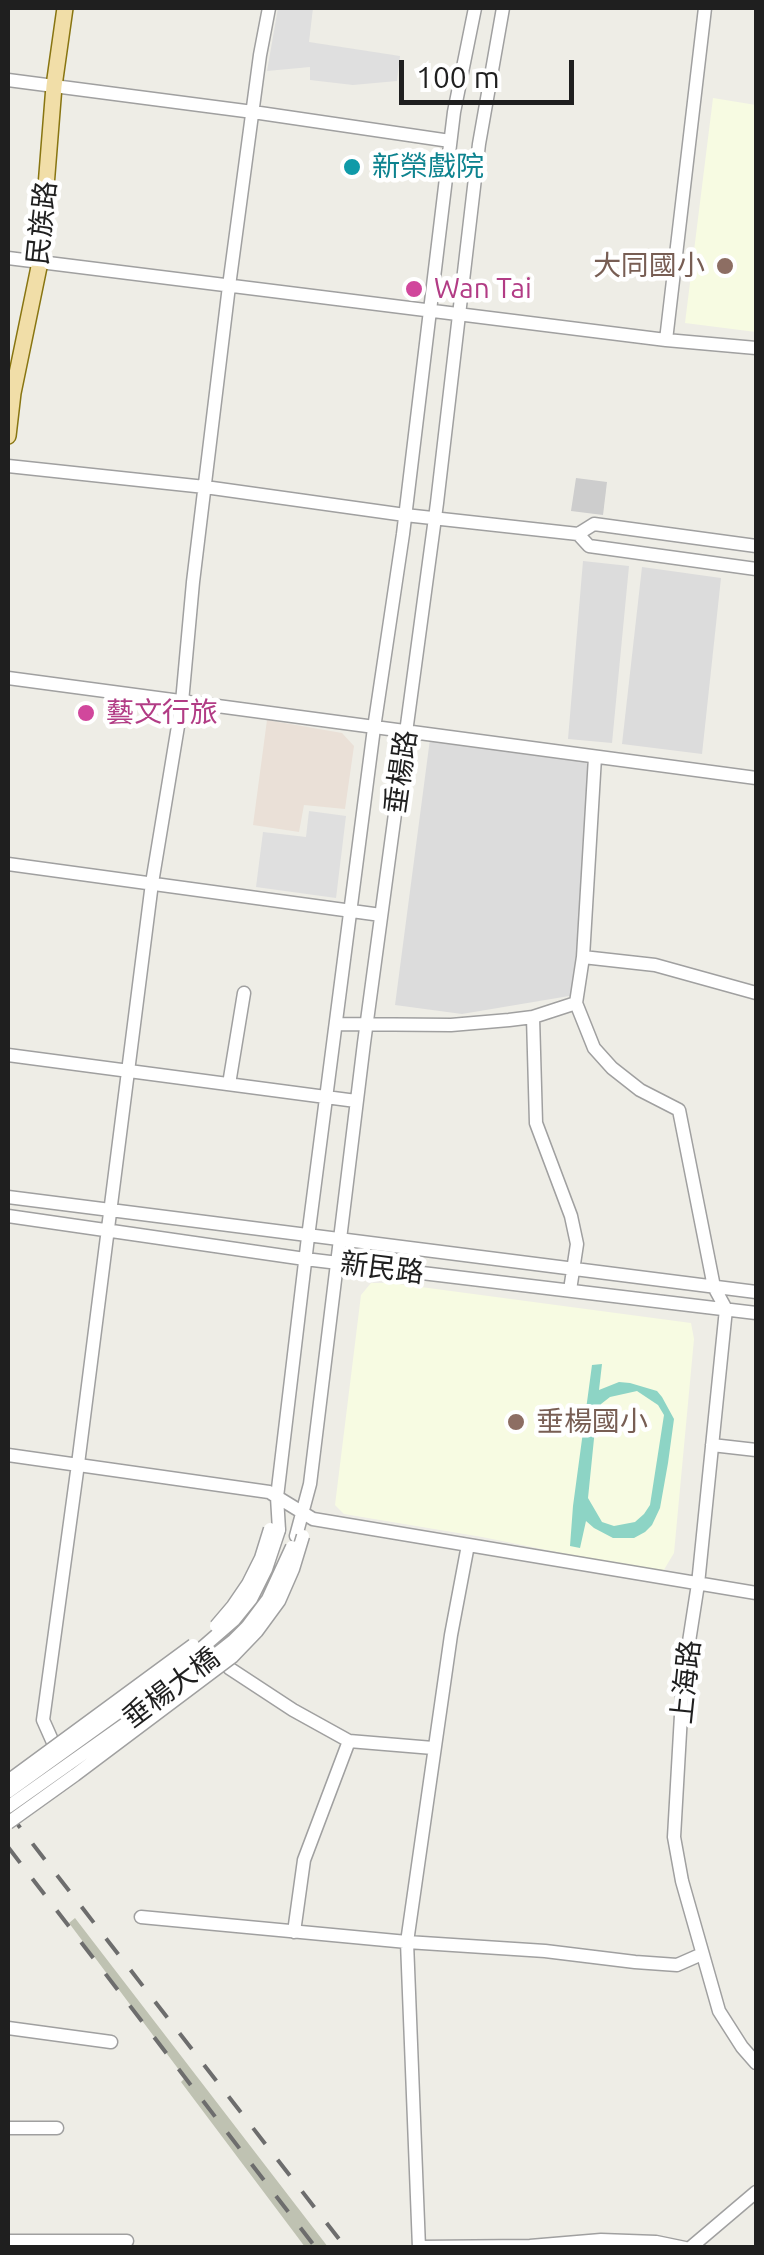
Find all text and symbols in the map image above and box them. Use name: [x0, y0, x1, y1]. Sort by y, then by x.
scale bar: [404, 40, 579, 102]
text: 100 m: [416, 60, 500, 94]
place label: 新榮戲院: [372, 150, 484, 184]
marker: 新榮戲院: [341, 156, 363, 178]
street label: 民族路: [21, 179, 63, 267]
place label: 大同國小: [593, 249, 705, 283]
marker: 大同國小: [714, 255, 736, 277]
place label: Wan Tai: [434, 272, 532, 306]
marker: Wan Tai: [403, 278, 425, 300]
place label: 藝文行旅: [106, 696, 218, 730]
marker: 藝文行旅: [75, 702, 97, 724]
street label: 垂楊路: [379, 728, 423, 816]
street label: 新民路: [338, 1246, 426, 1290]
place label: 垂楊國小: [536, 1405, 648, 1439]
marker: 垂楊國小: [505, 1411, 527, 1433]
street label: 上海路: [665, 1638, 707, 1726]
street label: 垂楊大橋: [116, 1641, 226, 1735]

